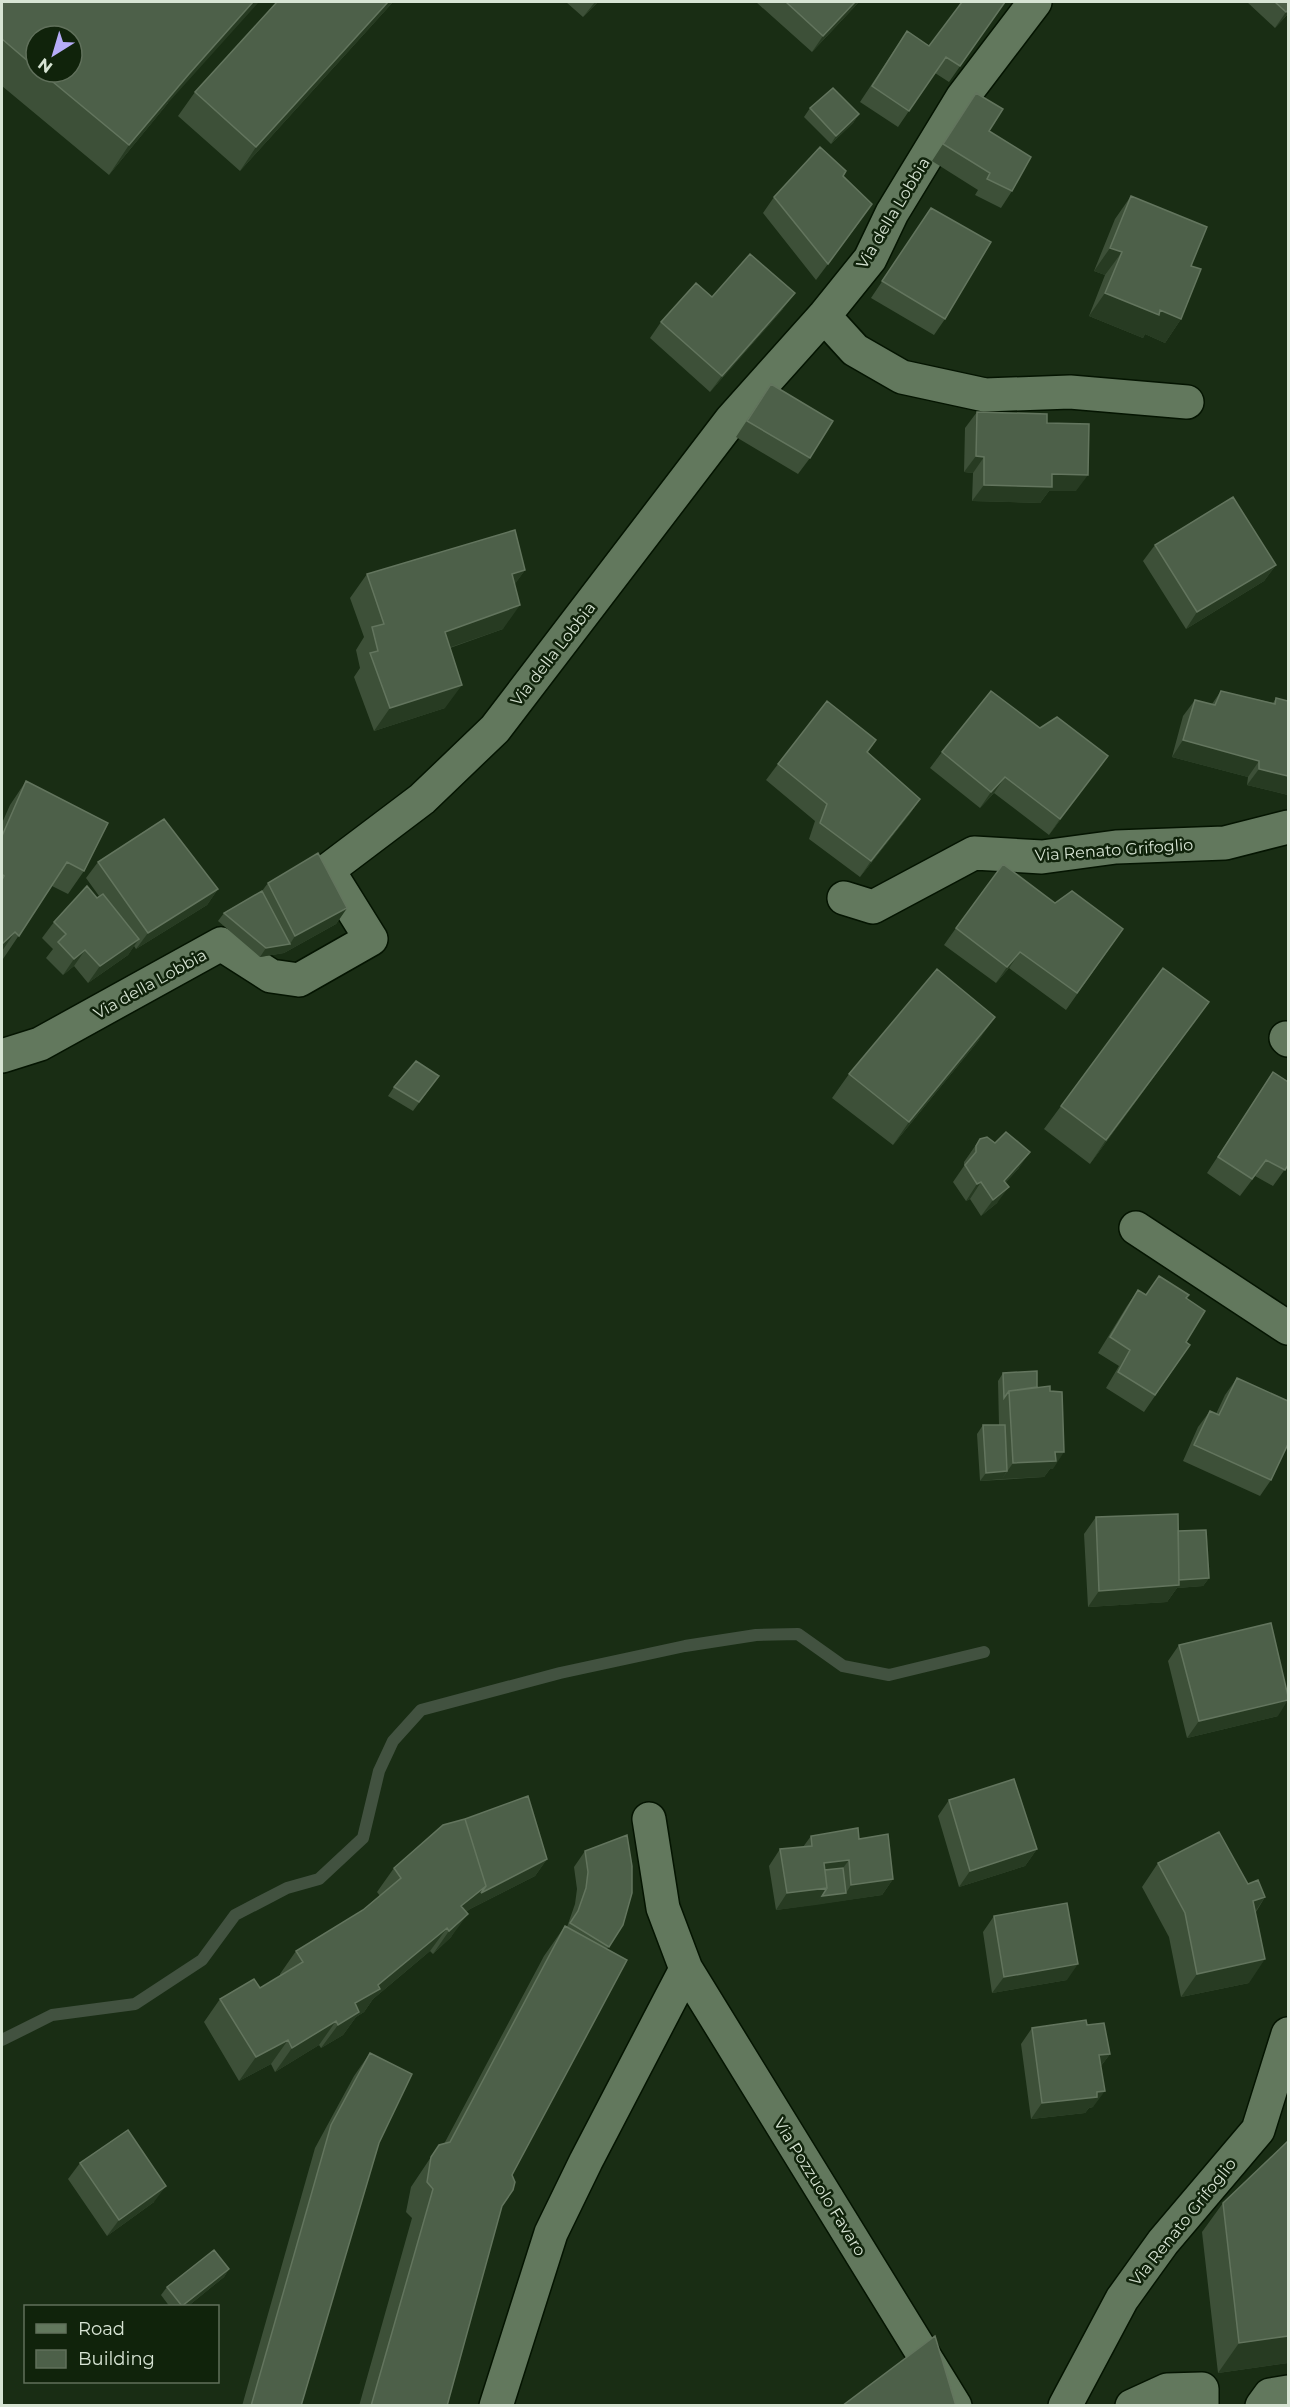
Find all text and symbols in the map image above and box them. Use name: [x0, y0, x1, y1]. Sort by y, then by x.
north arrow: [24, 24, 84, 84]
text: N: [34, 54, 56, 77]
street label: Via della Lobbia: [852, 154, 934, 272]
street label: Via della Lobbia: [507, 598, 599, 710]
street label: Via Renato Grifoglio: [1034, 835, 1194, 865]
street label: Via della Lobbia: [90, 945, 210, 1023]
street label: Via Pozzuolo Favaro: [770, 2115, 870, 2259]
street label: Via Renato Grifoglio: [1126, 2154, 1240, 2290]
legend: [24, 2305, 219, 2383]
text: Road: [78, 2318, 125, 2340]
text: Building: [78, 2348, 155, 2370]

